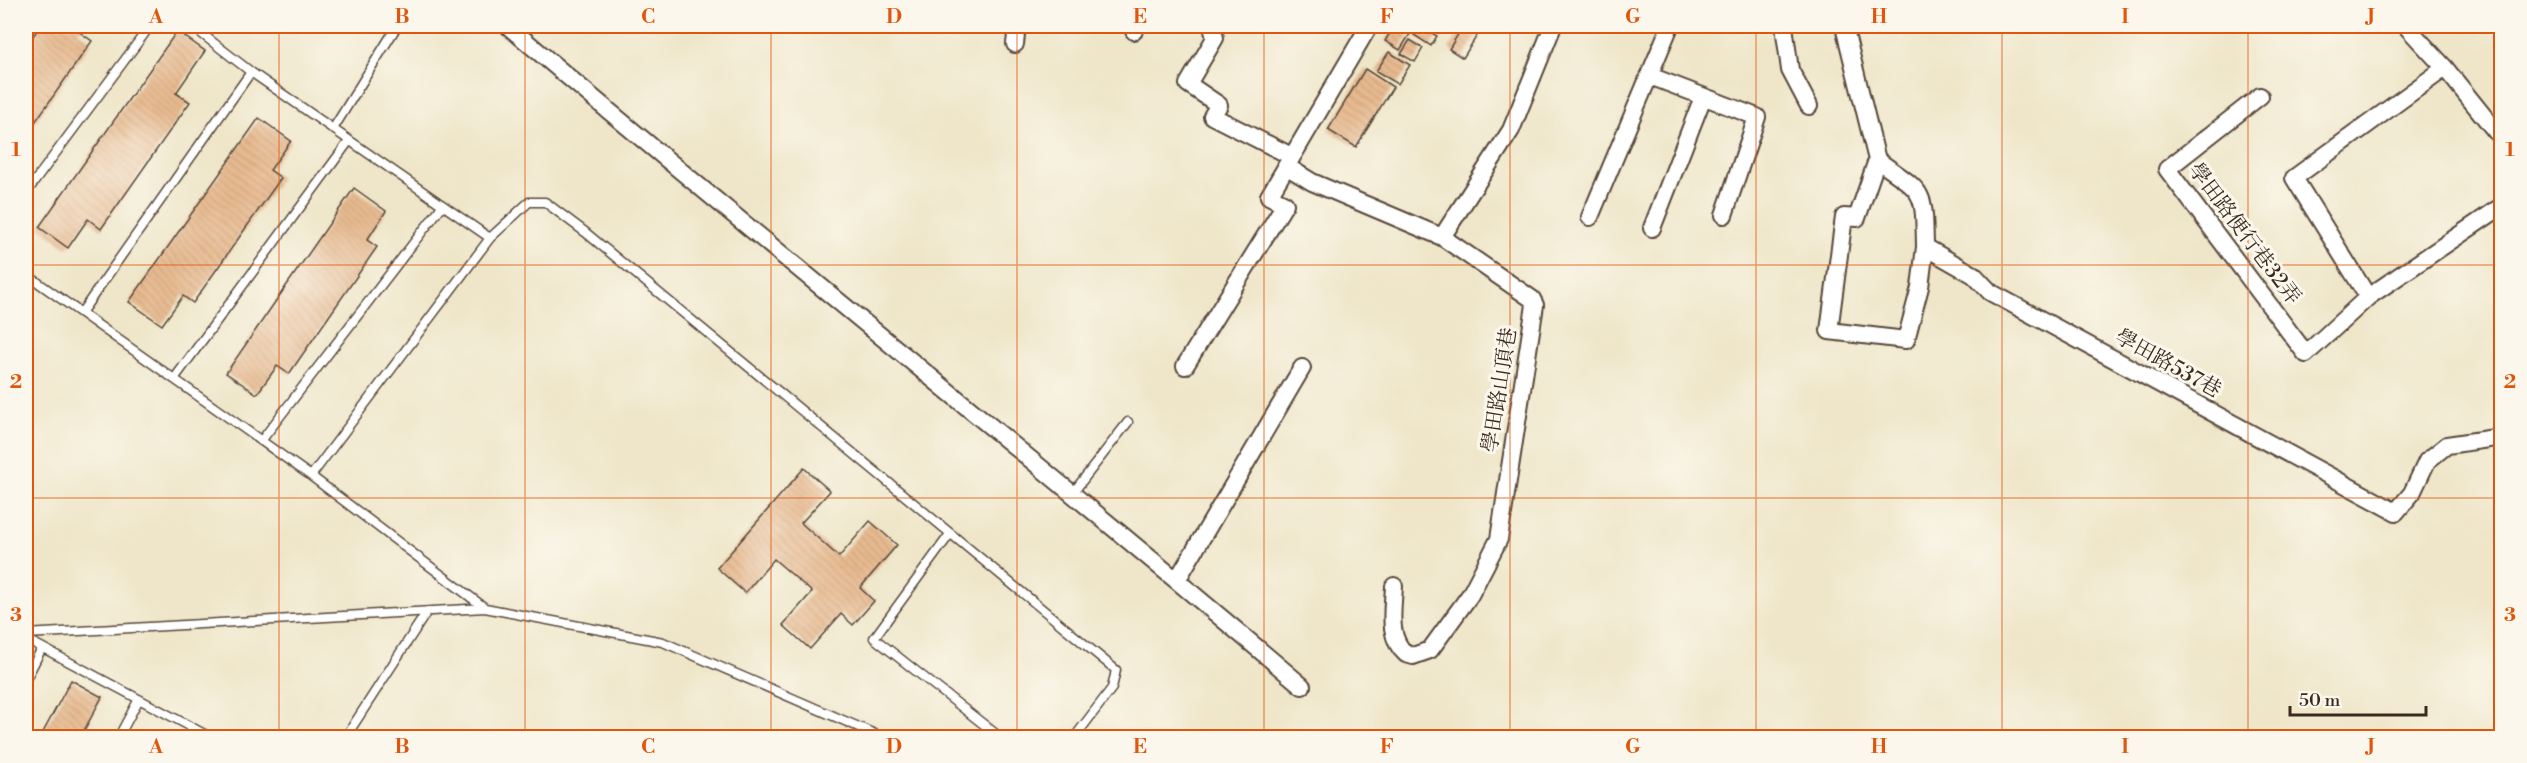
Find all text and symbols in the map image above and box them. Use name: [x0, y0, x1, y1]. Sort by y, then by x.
text: A: [148, 5, 164, 30]
text: B: [394, 5, 410, 30]
text: C: [641, 5, 655, 30]
text: D: [886, 5, 902, 30]
text: E: [1133, 5, 1147, 30]
text: F: [1380, 5, 1394, 30]
text: G: [1625, 5, 1641, 30]
text: H: [1871, 5, 1888, 30]
text: I: [2121, 5, 2129, 30]
text: J: [2364, 5, 2375, 30]
text: 1: [11, 138, 21, 163]
text: 1: [2505, 138, 2515, 163]
street label: 學田路便行巷32弄: [2182, 158, 2306, 310]
street label: 學田路537巷: [2110, 324, 2226, 404]
street label: 學田路山頂巷: [1477, 326, 1523, 454]
text: 2: [10, 370, 22, 395]
text: 2: [2504, 370, 2516, 395]
text: 3: [10, 603, 22, 628]
text: 3: [2504, 603, 2516, 628]
scale bar: [2290, 679, 2426, 717]
text: 50 m: [2299, 689, 2341, 712]
text: A: [148, 735, 164, 760]
text: B: [394, 735, 410, 760]
text: C: [641, 735, 655, 760]
text: D: [886, 735, 902, 760]
text: E: [1133, 735, 1147, 760]
text: F: [1380, 735, 1394, 760]
text: G: [1625, 735, 1641, 760]
text: H: [1871, 735, 1888, 760]
text: I: [2121, 735, 2129, 760]
text: J: [2364, 735, 2375, 760]

